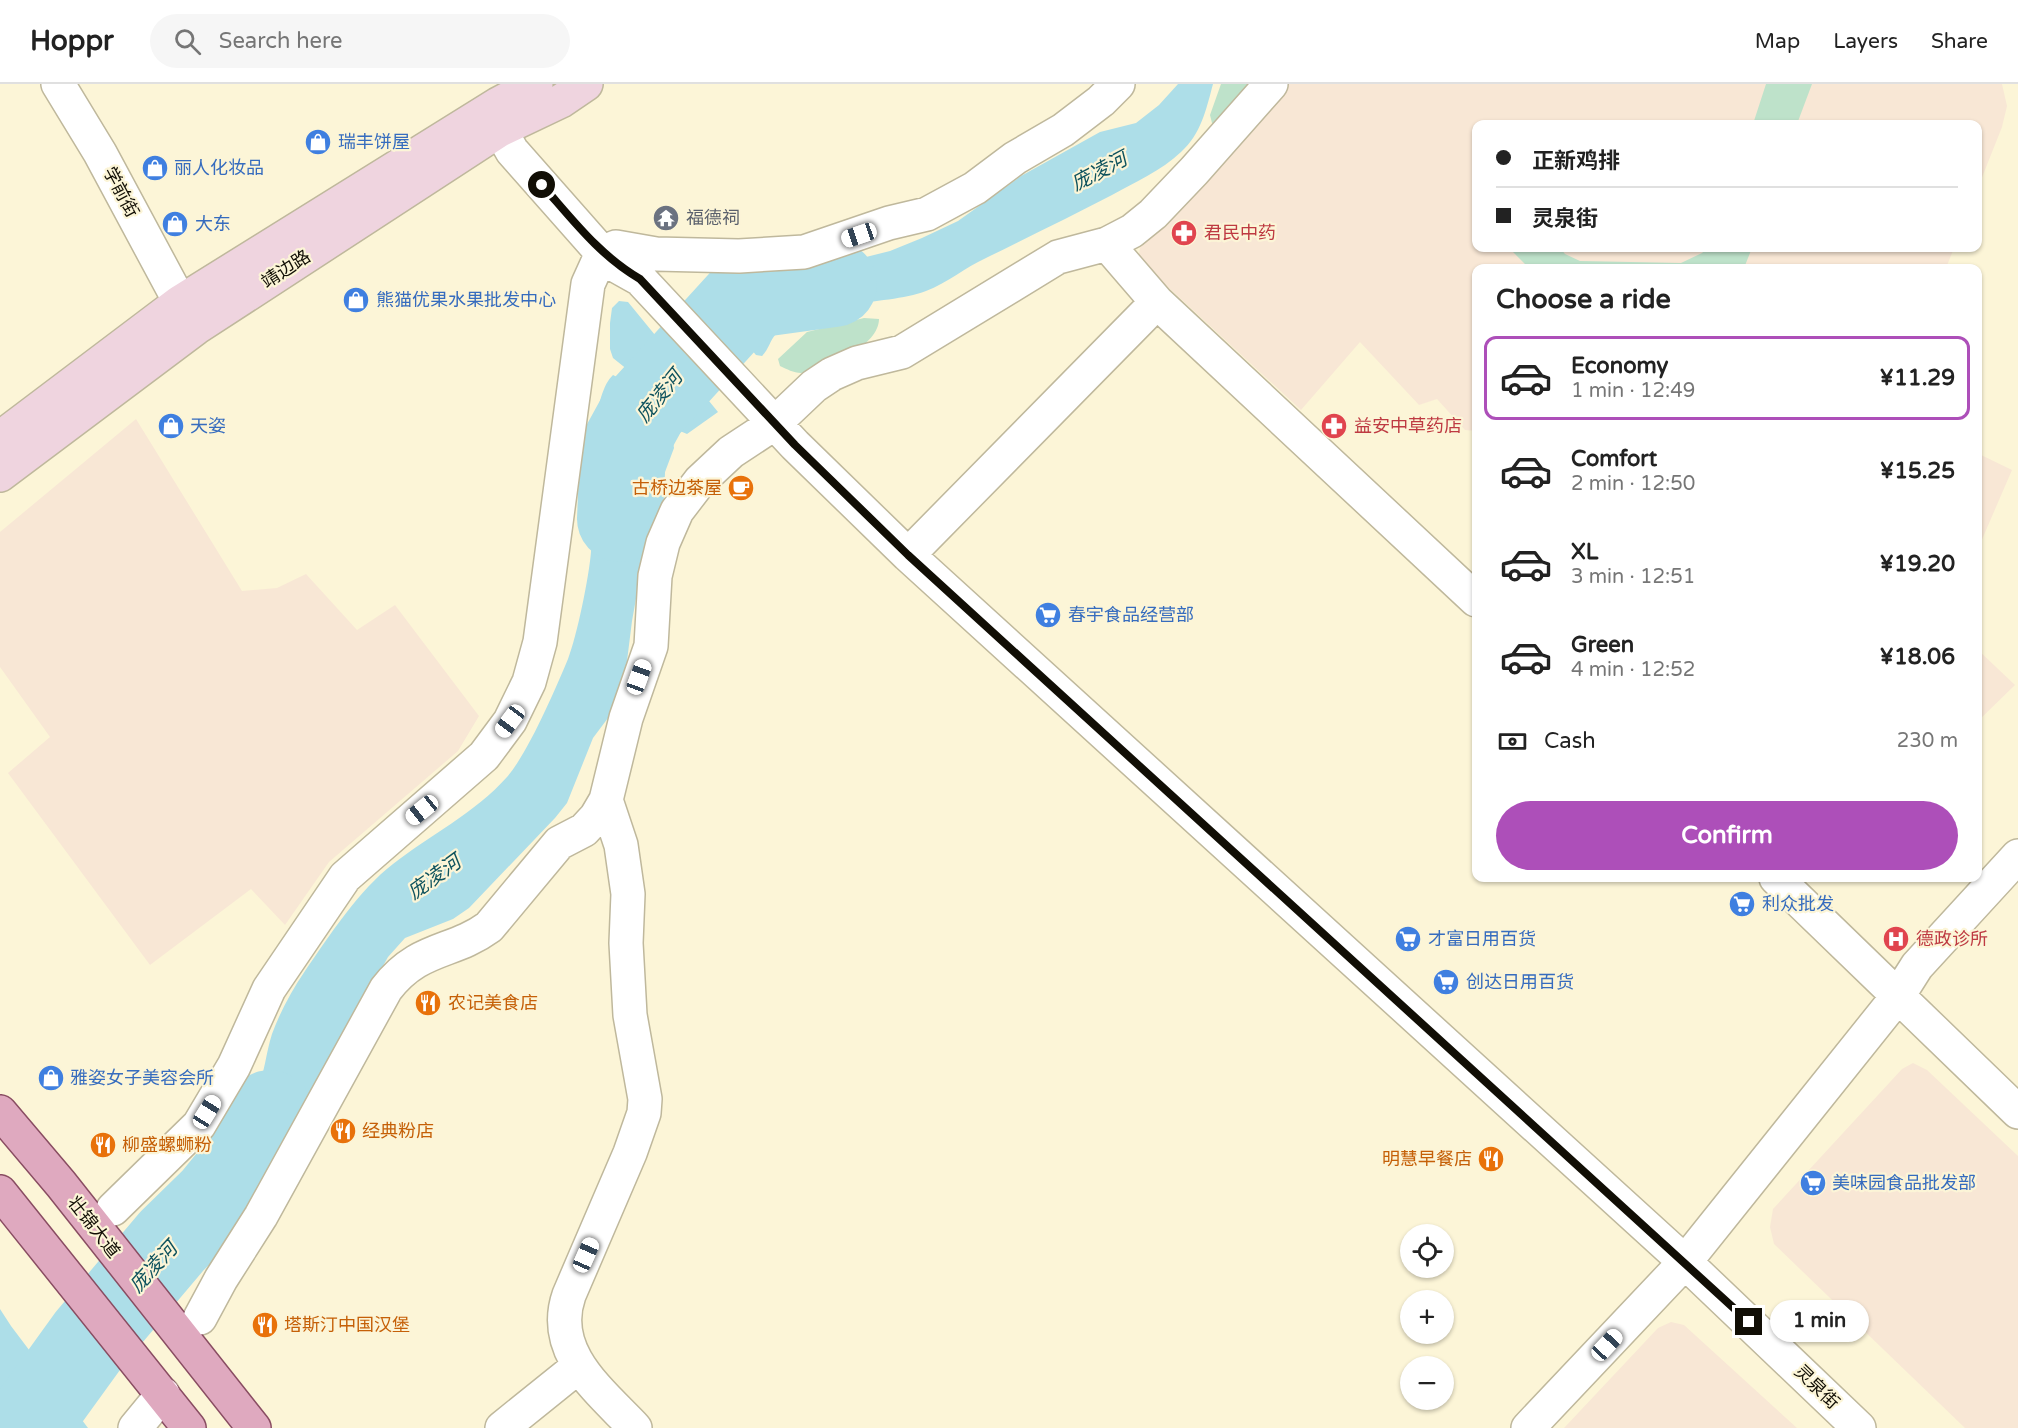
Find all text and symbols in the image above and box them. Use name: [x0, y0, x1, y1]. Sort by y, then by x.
search box: [150, 14, 570, 68]
text: Hoppr: [30, 24, 114, 58]
icon: search: [171, 25, 204, 58]
text: Search here: [219, 28, 343, 54]
text: Map: [1755, 29, 1800, 54]
text: Layers: [1833, 29, 1898, 54]
text: Share: [1931, 29, 1988, 54]
shop icon: 瑞丰饼屋: [303, 127, 333, 157]
place label: 瑞丰饼屋: [338, 131, 410, 153]
water label: 庞凌河: [1067, 145, 1135, 197]
text: 正新鸡排: [1532, 148, 1620, 174]
shop icon: 丽人化妆品: [140, 153, 170, 183]
place label: 丽人化妆品: [174, 157, 264, 179]
street label: 学前街: [99, 163, 143, 221]
route start: [528, 171, 555, 198]
temple icon: 福德祠: [651, 203, 681, 233]
text: 灵泉街: [1532, 206, 1598, 232]
place label: 福德祠: [686, 207, 740, 229]
shop icon: 大东: [160, 209, 190, 239]
place label: 大东: [195, 213, 231, 235]
pharmacy icon: 君民中药: [1169, 218, 1199, 248]
car: [839, 221, 879, 249]
place label: 君民中药: [1204, 222, 1276, 244]
street label: 靖边路: [257, 245, 315, 293]
text: Choose a ride: [1496, 283, 1671, 316]
shop icon: 熊猫优果水果批发中心: [341, 285, 371, 315]
place label: 熊猫优果水果批发中心: [376, 289, 556, 311]
icon: car: [1499, 351, 1553, 405]
text: Economy: [1571, 353, 1668, 379]
water label: 庞凌河: [632, 363, 690, 427]
text: ¥11.29: [1880, 365, 1955, 391]
text: 1 min · 12:49: [1571, 379, 1695, 403]
shop icon: 天姿: [156, 411, 186, 441]
pharmacy icon: 益安中草药店: [1319, 411, 1349, 441]
place label: 天姿: [190, 415, 226, 437]
place label: 益安中草药店: [1354, 415, 1462, 437]
icon: car: [1499, 444, 1553, 498]
text: Comfort: [1571, 446, 1657, 472]
text: ¥15.25: [1880, 458, 1955, 484]
text: 2 min · 12:50: [1571, 472, 1695, 496]
cafe icon: 古桥边茶屋: [726, 473, 756, 503]
place label: 古桥边茶屋: [632, 477, 722, 499]
icon: car: [1499, 537, 1553, 591]
text: XL: [1571, 539, 1598, 565]
text: ¥19.20: [1880, 551, 1955, 577]
text: 3 min · 12:51: [1571, 565, 1695, 589]
supermarket icon: 春宇食品经营部: [1033, 600, 1063, 630]
place label: 春宇食品经营部: [1068, 604, 1194, 626]
icon: car: [1499, 630, 1553, 684]
text: Green: [1571, 632, 1634, 658]
text: ¥18.06: [1880, 644, 1955, 670]
car: [624, 657, 654, 697]
text: 4 min · 12:52: [1571, 658, 1695, 682]
car: [492, 701, 528, 741]
icon: cash: [1496, 725, 1529, 758]
text: Cash: [1544, 728, 1596, 754]
text: 230 m: [1897, 729, 1958, 753]
car: [402, 792, 442, 828]
button: Confirm: [1496, 801, 1958, 870]
water label: 庞凌河: [403, 848, 469, 905]
supermarket icon: 利众批发: [1727, 889, 1757, 919]
place label: 利众批发: [1762, 893, 1834, 915]
supermarket icon: 才富日用百货: [1393, 924, 1423, 954]
hospital icon: 德政诊所: [1881, 924, 1911, 954]
place label: 才富日用百货: [1428, 928, 1536, 950]
place label: 德政诊所: [1916, 928, 1988, 950]
supermarket icon: 创达日用百货: [1431, 967, 1461, 997]
place label: 创达日用百货: [1466, 971, 1574, 993]
restaurant icon: 农记美食店: [413, 988, 443, 1018]
place label: 农记美食店: [448, 992, 538, 1014]
shop icon: 雅姿女子美容会所: [36, 1063, 66, 1093]
place label: 雅姿女子美容会所: [70, 1067, 214, 1089]
car: [190, 1092, 224, 1132]
restaurant icon: 经典粉店: [328, 1116, 358, 1146]
place label: 经典粉店: [362, 1120, 434, 1142]
restaurant icon: 柳盛螺蛳粉: [88, 1130, 118, 1160]
place label: 柳盛螺蛳粉: [122, 1134, 212, 1156]
restaurant icon: 明慧早餐店: [1476, 1144, 1506, 1174]
place label: 明慧早餐店: [1382, 1148, 1472, 1170]
supermarket icon: 美味园食品批发部: [1798, 1168, 1828, 1198]
place label: 美味园食品批发部: [1832, 1172, 1976, 1194]
street label: 壮锦大道: [63, 1192, 125, 1262]
map controls: [1400, 1224, 1454, 1410]
button: locate: [1400, 1224, 1454, 1278]
water label: 庞凌河: [125, 1234, 185, 1298]
car: [570, 1235, 602, 1275]
button: +: [1400, 1290, 1454, 1344]
callout: 1 min: [1770, 1301, 1869, 1343]
route end: [1735, 1308, 1762, 1335]
text: 1 min: [1793, 1309, 1846, 1333]
restaurant icon: 塔斯汀中国汉堡: [250, 1310, 280, 1340]
place label: 塔斯汀中国汉堡: [284, 1314, 410, 1336]
car: [1588, 1326, 1626, 1364]
button: −: [1400, 1356, 1454, 1410]
street label: 灵泉街: [1790, 1360, 1844, 1414]

